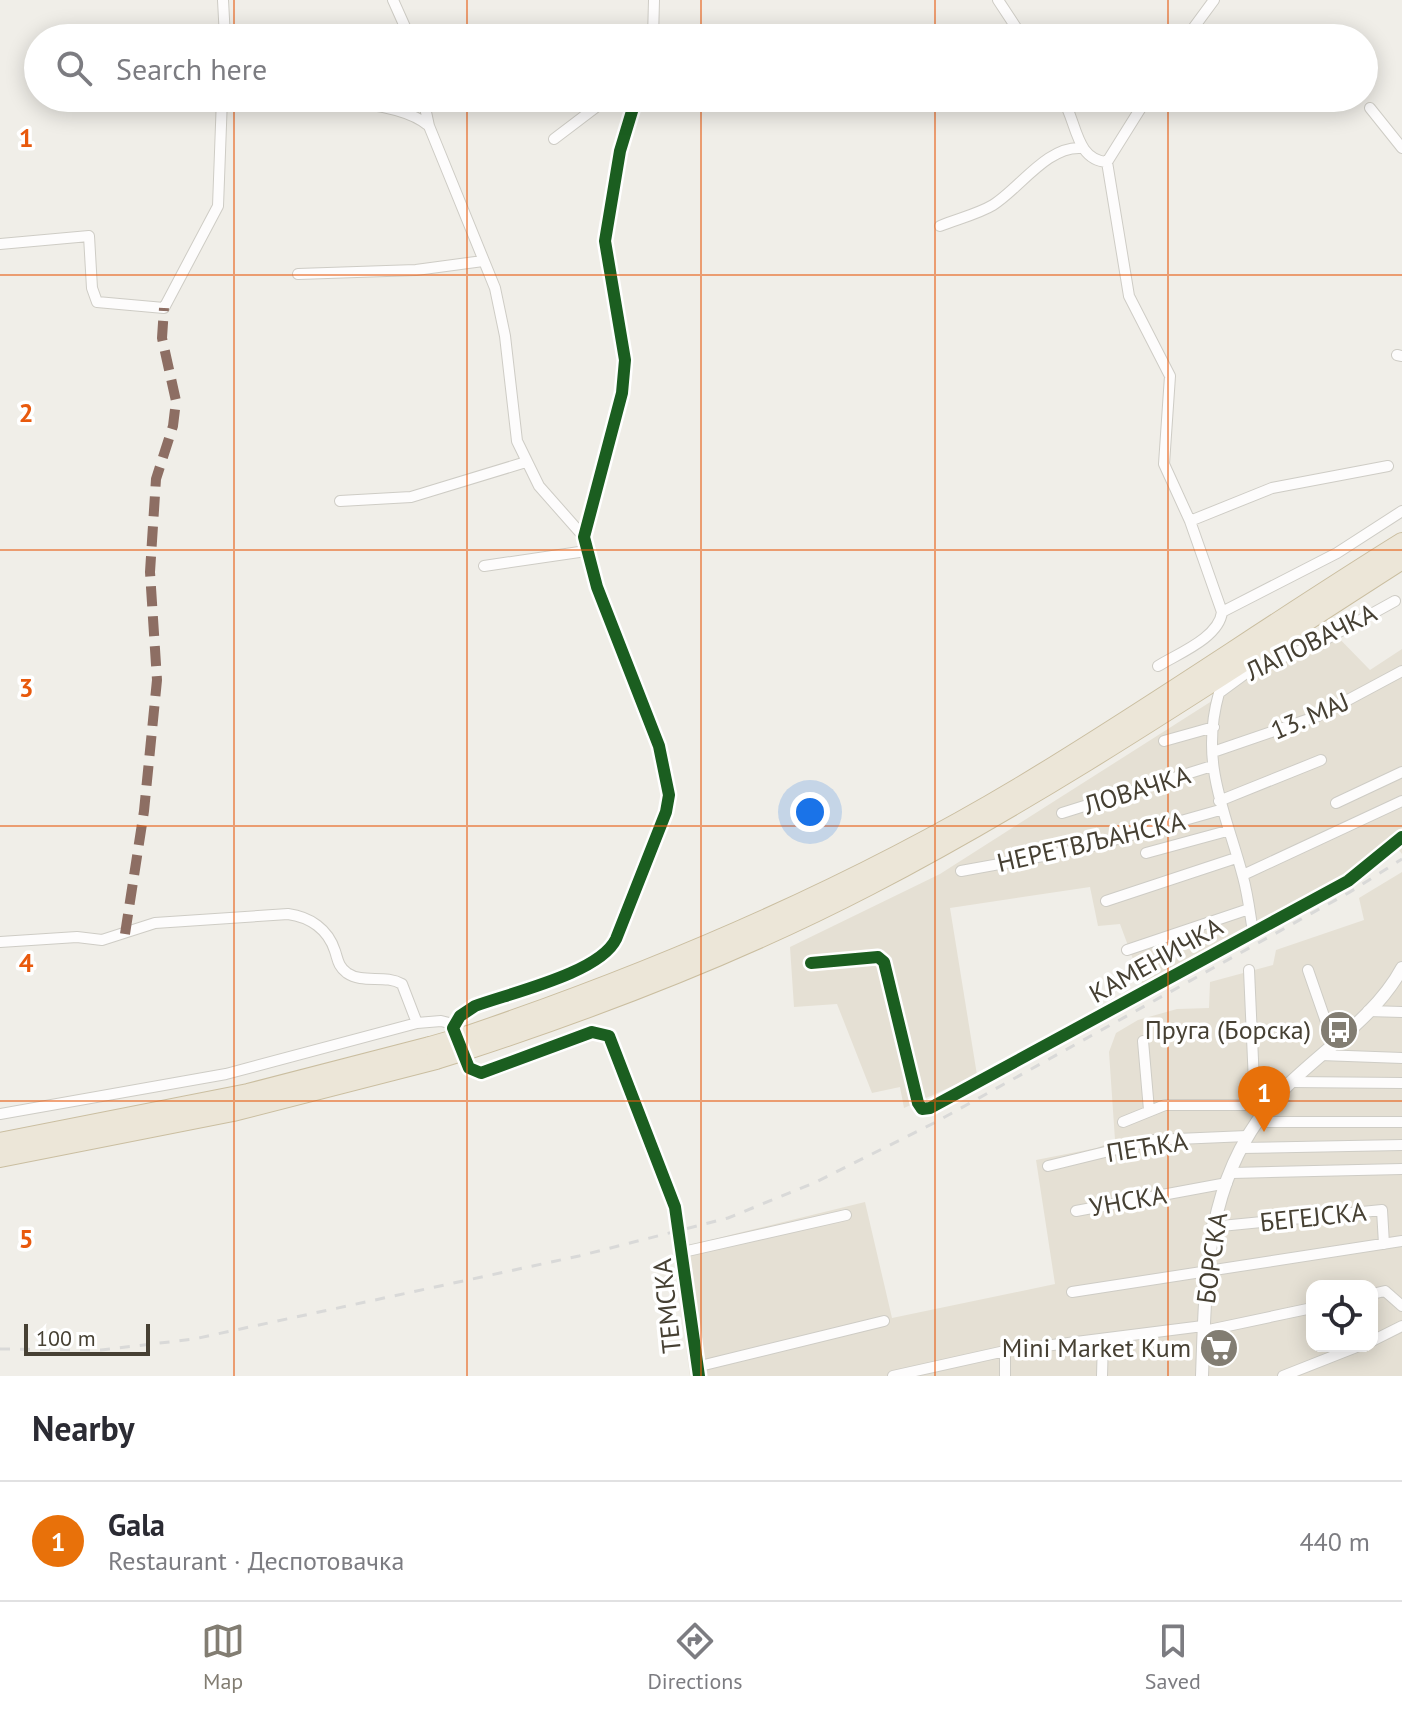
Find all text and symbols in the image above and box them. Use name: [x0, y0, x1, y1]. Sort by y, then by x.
search box: [24, 24, 1378, 112]
icon: search: [52, 46, 96, 90]
text: Search here: [116, 49, 267, 88]
text: 1: [19, 121, 33, 154]
text: 2: [19, 396, 33, 429]
street label: ЛАПОВАЧКА: [1239, 596, 1382, 688]
text: 3: [19, 671, 33, 704]
street label: 13. МАЈ: [1266, 684, 1354, 747]
street label: ЛОВАЧКА: [1079, 758, 1194, 822]
your location: [790, 792, 830, 832]
street label: НЕРЕТВЉАНСКА: [994, 804, 1188, 879]
street label: КАМЕНИЧКА: [1083, 909, 1228, 1010]
text: 4: [19, 946, 34, 979]
bus stop icon: Пруга (Борска): [1318, 1009, 1360, 1051]
place label: Пруга (Борска): [1145, 1013, 1311, 1046]
pin: 1: [1238, 1066, 1290, 1132]
street label: ПЕЋКА: [1104, 1124, 1190, 1169]
street label: УНСКА: [1087, 1178, 1169, 1224]
street label: БЕГЕЈСКА: [1258, 1194, 1368, 1239]
street label: БОРСКА: [1189, 1210, 1234, 1306]
text: 5: [19, 1222, 33, 1255]
street label: ТЕМСКА: [645, 1257, 688, 1355]
map controls: [1306, 1280, 1378, 1352]
button: locate: [1306, 1280, 1378, 1352]
scale bar: [24, 1320, 150, 1356]
text: 100 m: [36, 1324, 96, 1352]
supermarket icon: Mini Market Kum: [1198, 1327, 1240, 1369]
place label: Mini Market Kum: [1002, 1331, 1191, 1364]
text: Nearby: [32, 1406, 134, 1450]
text: Gala: [108, 1505, 165, 1544]
text: 1: [51, 1525, 65, 1558]
text: 440 m: [1299, 1525, 1370, 1558]
text: Restaurant · Деспотовачка: [108, 1544, 404, 1577]
tab: Map: [201, 1619, 245, 1695]
tab: Directions: [647, 1619, 743, 1695]
tab: Saved: [1145, 1619, 1201, 1695]

